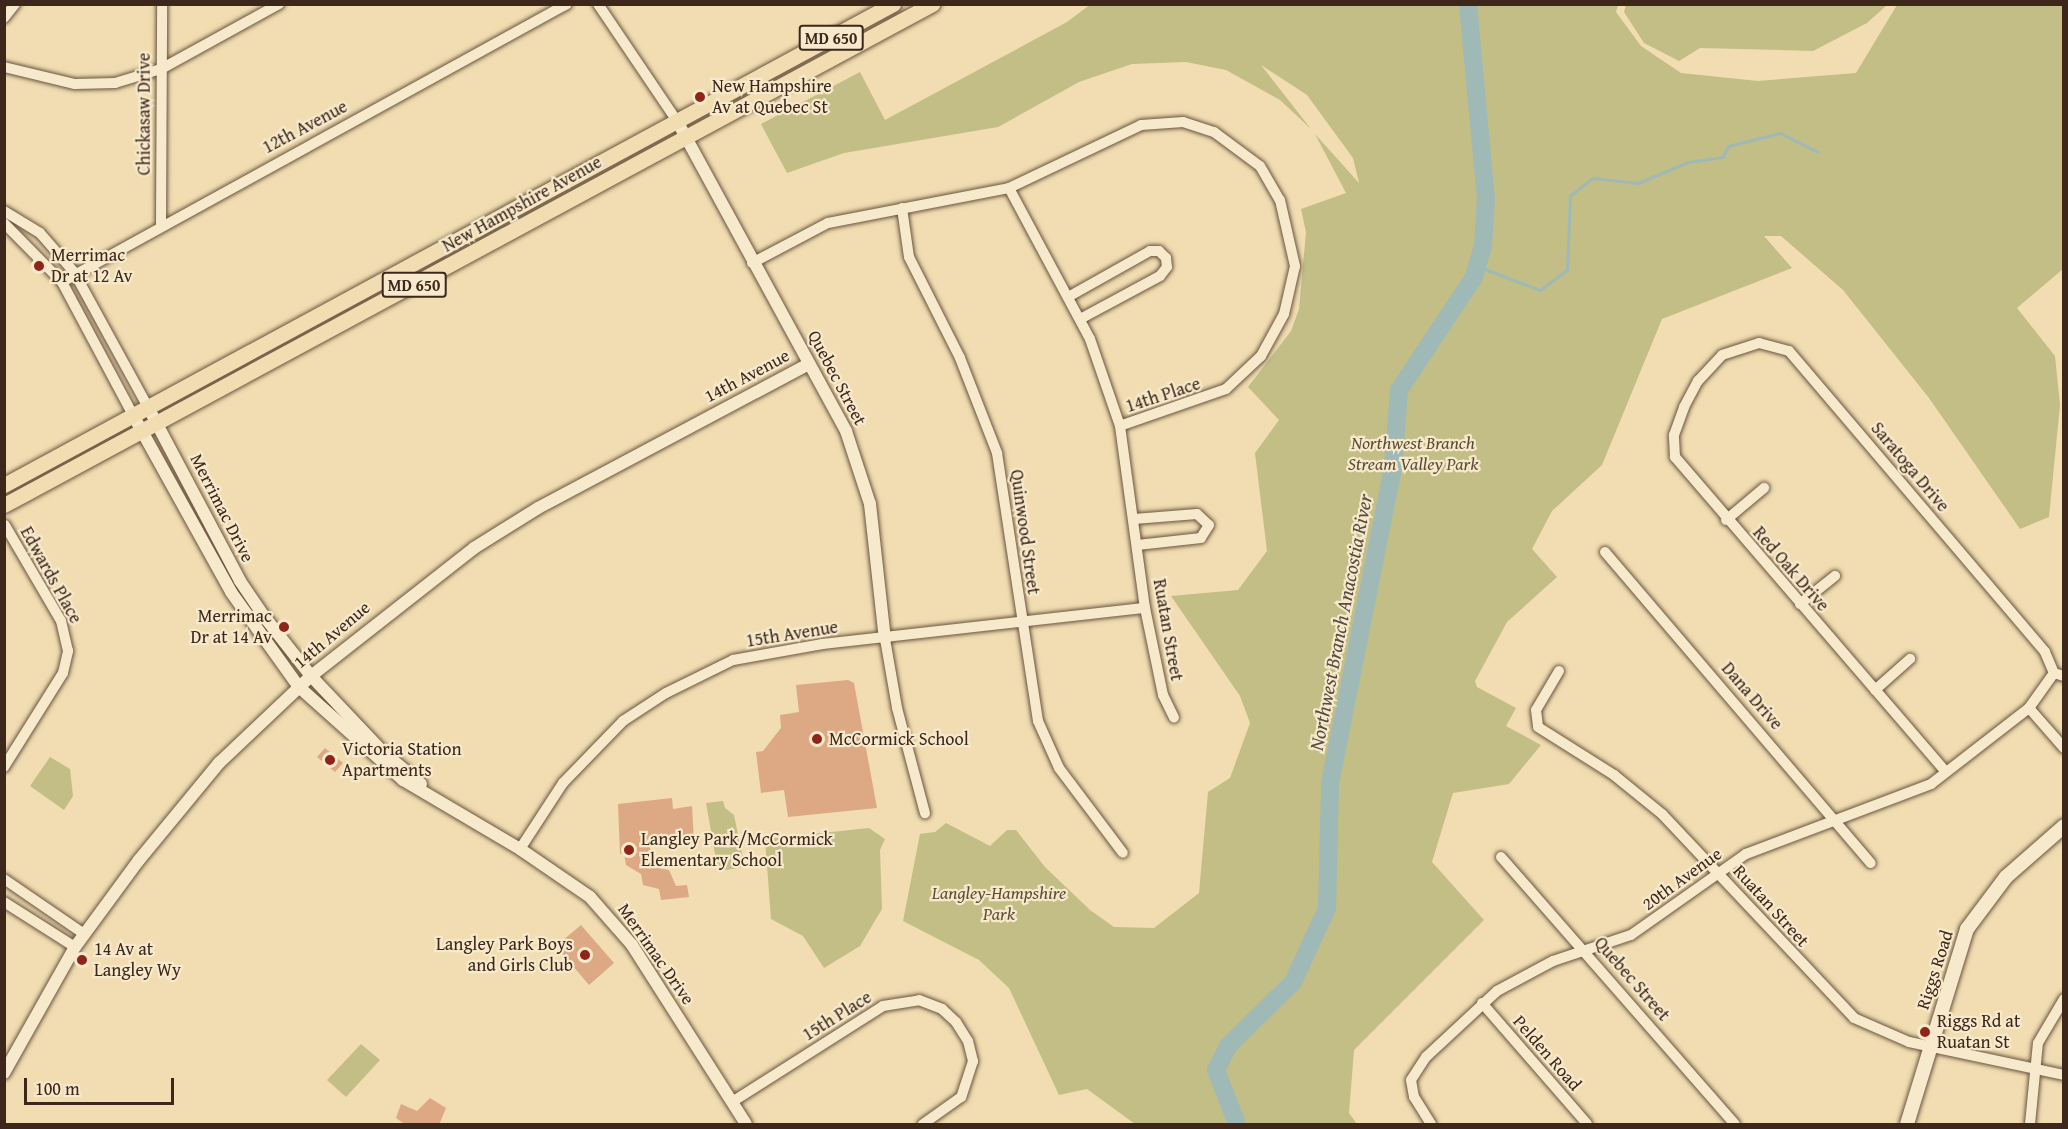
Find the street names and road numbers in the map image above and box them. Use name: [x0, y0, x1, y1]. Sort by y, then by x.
road number: MD 650: [798, 25, 864, 51]
street label: Chickasaw Drive: [133, 53, 155, 175]
street label: 12th Avenue: [259, 96, 351, 158]
street label: New Hampshire Avenue: [438, 151, 606, 257]
road number: MD 650: [381, 272, 447, 298]
street label: Quebec Street: [803, 327, 871, 429]
street label: 14th Avenue: [701, 345, 793, 407]
street label: 14th Place: [1123, 373, 1203, 417]
street label: Saratoga Drive: [1866, 418, 1954, 516]
street label: Merrimac Drive: [185, 450, 259, 566]
street label: Quinwood Street: [1006, 468, 1044, 596]
street label: Red Oak Drive: [1748, 522, 1834, 616]
street label: Edwards Place: [16, 523, 86, 627]
street label: Ruatan Street: [1148, 577, 1188, 683]
street label: 14th Avenue: [289, 597, 375, 673]
street label: 15th Avenue: [744, 616, 840, 652]
street label: Dana Drive: [1717, 658, 1787, 734]
street label: 20th Avenue: [1638, 843, 1726, 915]
street label: Ruatan Street: [1728, 860, 1814, 952]
street label: Merrimac Drive: [613, 899, 699, 1009]
street label: Riggs Road: [1912, 928, 1958, 1012]
street label: Quebec Street: [1590, 933, 1674, 1025]
street label: 15th Place: [798, 986, 876, 1046]
street label: Pelden Road: [1508, 1011, 1586, 1095]

